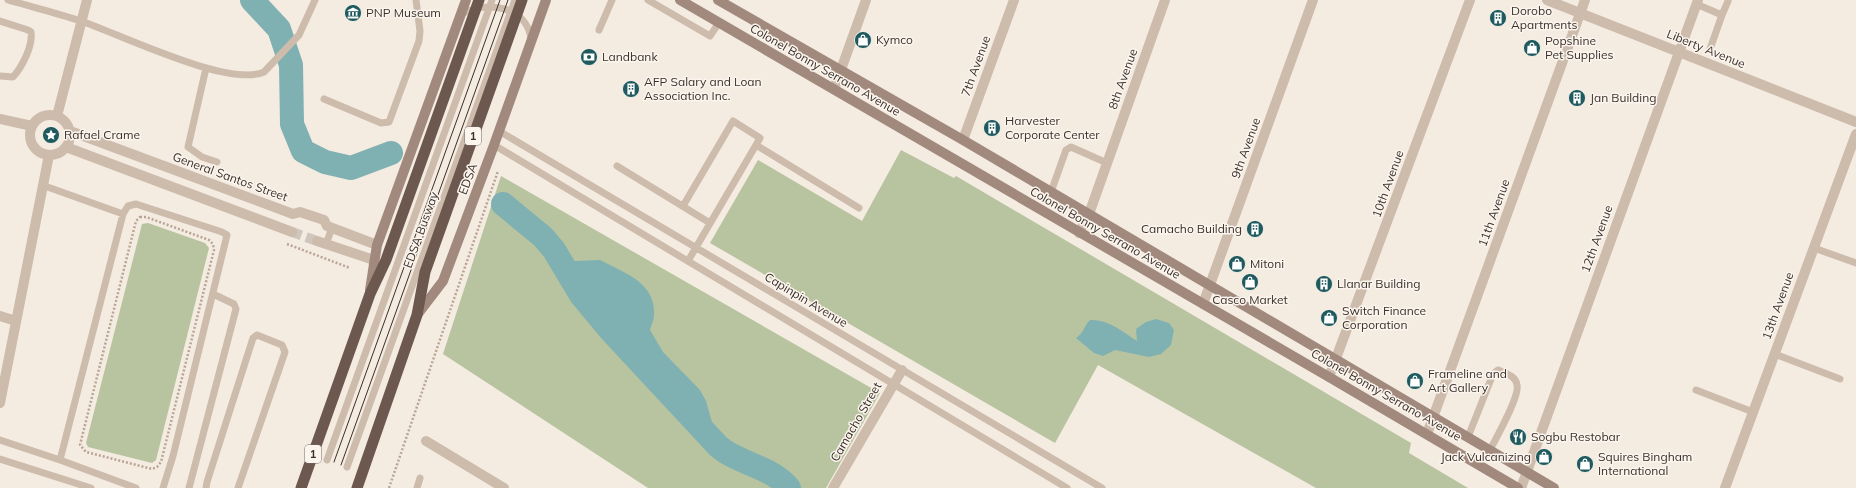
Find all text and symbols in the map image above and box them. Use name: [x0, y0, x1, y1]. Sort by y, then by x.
museum icon: PNP Museum: [343, 3, 363, 23]
place label: Dorobo Apartments: [1511, 3, 1577, 32]
place label: PNP Museum: [366, 5, 441, 20]
building icon: Dorobo Apartments: [1488, 8, 1508, 28]
street label: Colonel Bonny Serrano Avenue: [747, 20, 903, 119]
street label: Liberty Avenue: [1665, 26, 1748, 71]
shop icon: Kymco: [853, 30, 873, 50]
place label: Kymco: [876, 32, 913, 47]
street label: 7th Avenue: [958, 33, 993, 98]
place label: Popshine Pet Supplies: [1545, 33, 1613, 62]
shop icon: Popshine Pet Supplies: [1522, 38, 1542, 58]
street label: 8th Avenue: [1105, 46, 1140, 111]
bank icon: Landbank: [579, 47, 599, 67]
place label: Landbank: [602, 49, 658, 64]
place label: AFP Salary and Loan Association Inc.: [644, 74, 762, 103]
building icon: AFP Salary and Loan Association Inc.: [621, 79, 641, 99]
building icon: Jan Building: [1567, 88, 1587, 108]
place label: Jan Building: [1590, 90, 1656, 105]
place label: Harvester Corporate Center: [1005, 113, 1100, 142]
street label: 9th Avenue: [1228, 115, 1263, 180]
building icon: Harvester Corporate Center: [982, 118, 1002, 138]
place icon: Rafael Crame: [41, 125, 61, 145]
place label: Rafael Crame: [64, 127, 140, 142]
road number: 1: [465, 127, 481, 145]
street label: 10th Avenue: [1368, 148, 1407, 220]
street label: General Santos Street: [171, 149, 290, 204]
street label: EDSA: [455, 161, 480, 197]
street label: 11th Avenue: [1474, 177, 1513, 249]
street label: Colonel Bonny Serrano Avenue: [1027, 183, 1183, 282]
street label: EDSA Busway: [400, 189, 441, 270]
street label: 12th Avenue: [1577, 203, 1616, 275]
building icon: Camacho Building: [1245, 219, 1265, 239]
place label: Camacho Building: [1141, 221, 1242, 236]
shop icon: Mitoni: [1227, 254, 1247, 274]
place label: Mitoni: [1250, 256, 1284, 271]
street label: Capinpin Avenue: [762, 269, 851, 330]
street label: 13th Avenue: [1758, 270, 1797, 342]
shop icon: Casco Market: [1240, 272, 1260, 292]
building icon: Llanar Building: [1314, 274, 1334, 294]
place label: Llanar Building: [1337, 276, 1420, 291]
place label: Casco Market: [1212, 292, 1288, 307]
place label: Switch Finance Corporation: [1342, 303, 1426, 332]
shop icon: Switch Finance Corporation: [1319, 308, 1339, 328]
street label: Colonel Bonny Serrano Avenue: [1308, 345, 1464, 444]
place label: Frameline and Art Gallery: [1428, 366, 1507, 395]
shop icon: Frameline and Art Gallery: [1405, 371, 1425, 391]
street label: Camacho Street: [827, 379, 884, 464]
restaurant icon: Sogbu Restobar: [1508, 427, 1528, 447]
place label: Sogbu Restobar: [1531, 429, 1621, 444]
road number: 1: [305, 445, 321, 463]
shop icon: Jack Vulcanizing: [1534, 447, 1554, 467]
place label: Jack Vulcanizing: [1441, 449, 1531, 464]
place label: Squires Bingham International: [1598, 449, 1692, 478]
shop icon: Squires Bingham International: [1575, 454, 1595, 474]

